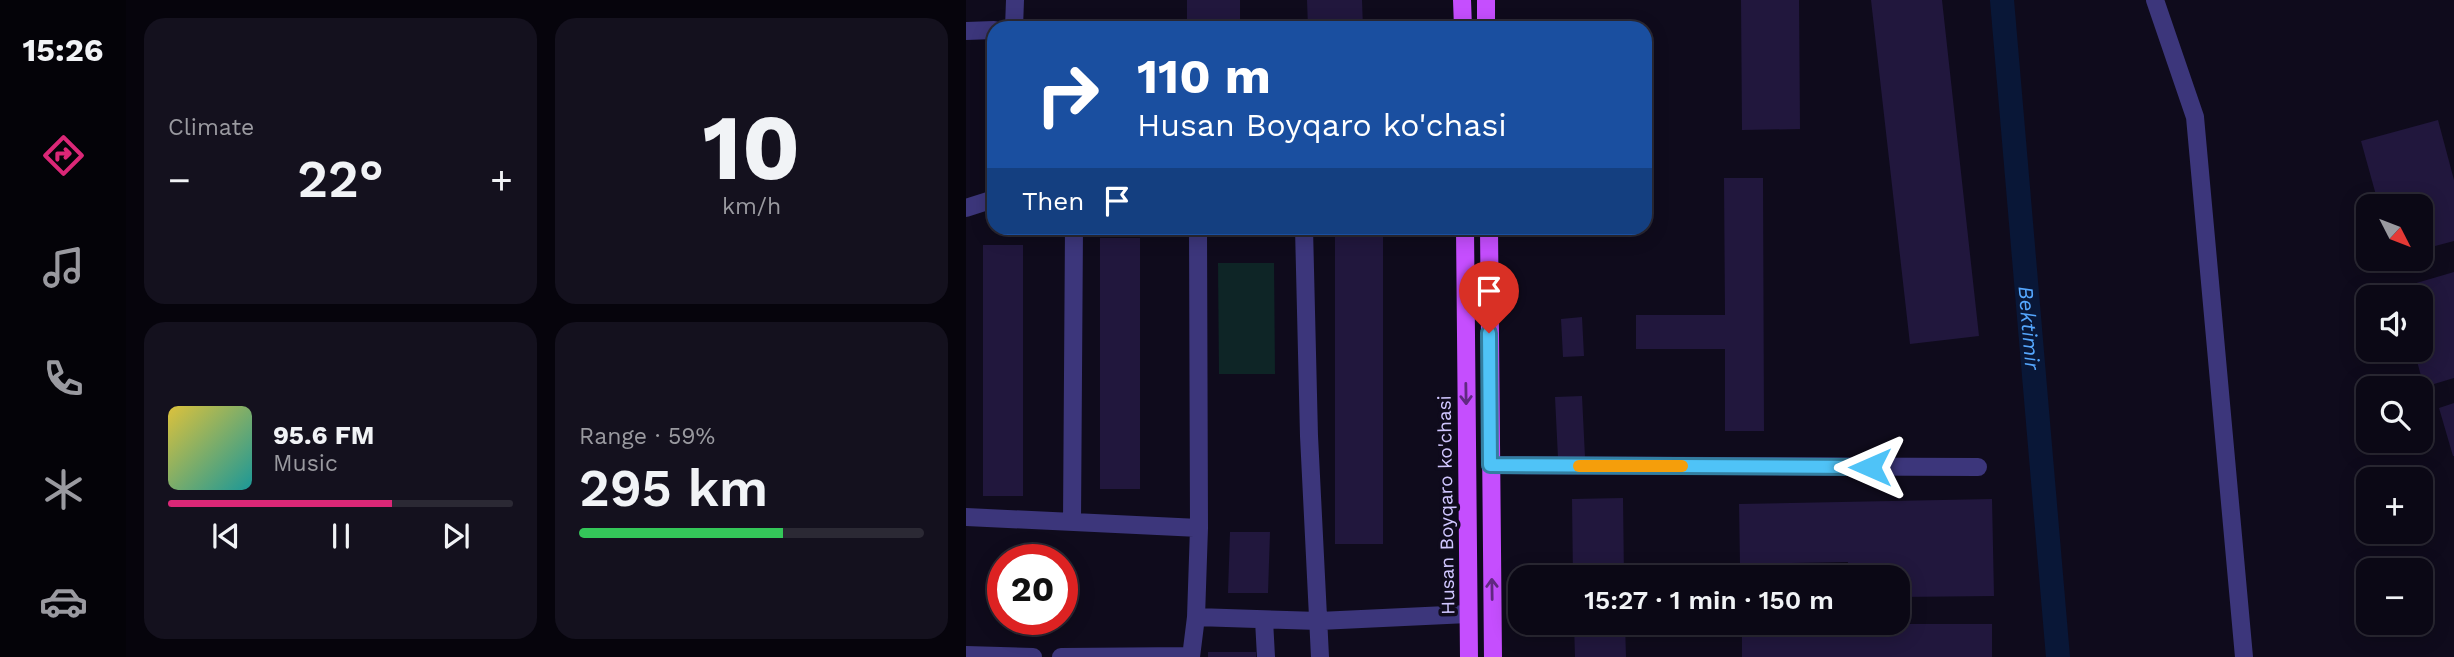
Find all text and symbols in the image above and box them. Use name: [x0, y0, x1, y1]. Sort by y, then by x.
text: 15:26: [23, 31, 103, 69]
text: 110 m: [1137, 47, 1271, 105]
icon: right: [1022, 49, 1113, 140]
text: 10: [703, 94, 800, 201]
text: Husan Boyqaro ko'chasi: [1137, 106, 1507, 144]
text: Climate: [168, 114, 254, 141]
icon: directions: [39, 131, 88, 180]
text: 22°: [297, 149, 384, 210]
text: −: [168, 158, 191, 202]
text: +: [490, 158, 513, 202]
icon: arrive: [1098, 182, 1136, 220]
text: Then: [1022, 186, 1084, 216]
text: km/h: [722, 193, 781, 220]
north arrow: [2356, 194, 2432, 271]
map controls: [2356, 194, 2433, 635]
icon: music: [39, 243, 88, 292]
pin: [1459, 261, 1519, 333]
icon: arrive: [1470, 272, 1508, 310]
water label: Bektimir: [2014, 285, 2046, 372]
button: sound: [2356, 285, 2433, 362]
icon: phone: [39, 354, 88, 403]
button: search: [2356, 376, 2433, 453]
one-way arrow: [1459, 382, 1473, 405]
street label: Husan Boyqaro ko'chasi: [1433, 395, 1459, 615]
text: 95.6 FM: [273, 420, 374, 450]
text: Range · 59%: [579, 423, 715, 450]
position arrow: [1833, 430, 1907, 504]
text: Music: [273, 450, 338, 477]
text: 295 km: [579, 458, 768, 519]
icon: climate: [39, 465, 88, 514]
button: +: [2356, 467, 2433, 544]
icon: previous: [207, 517, 245, 555]
icon: pause: [322, 517, 360, 555]
icon: next: [437, 517, 475, 555]
speed limit sign: 20: [987, 544, 1078, 635]
button: −: [2356, 558, 2433, 635]
icon: car: [39, 577, 88, 626]
one-way arrow: [1485, 578, 1499, 601]
text: 15:27 · 1 min · 150 m: [1584, 585, 1834, 615]

